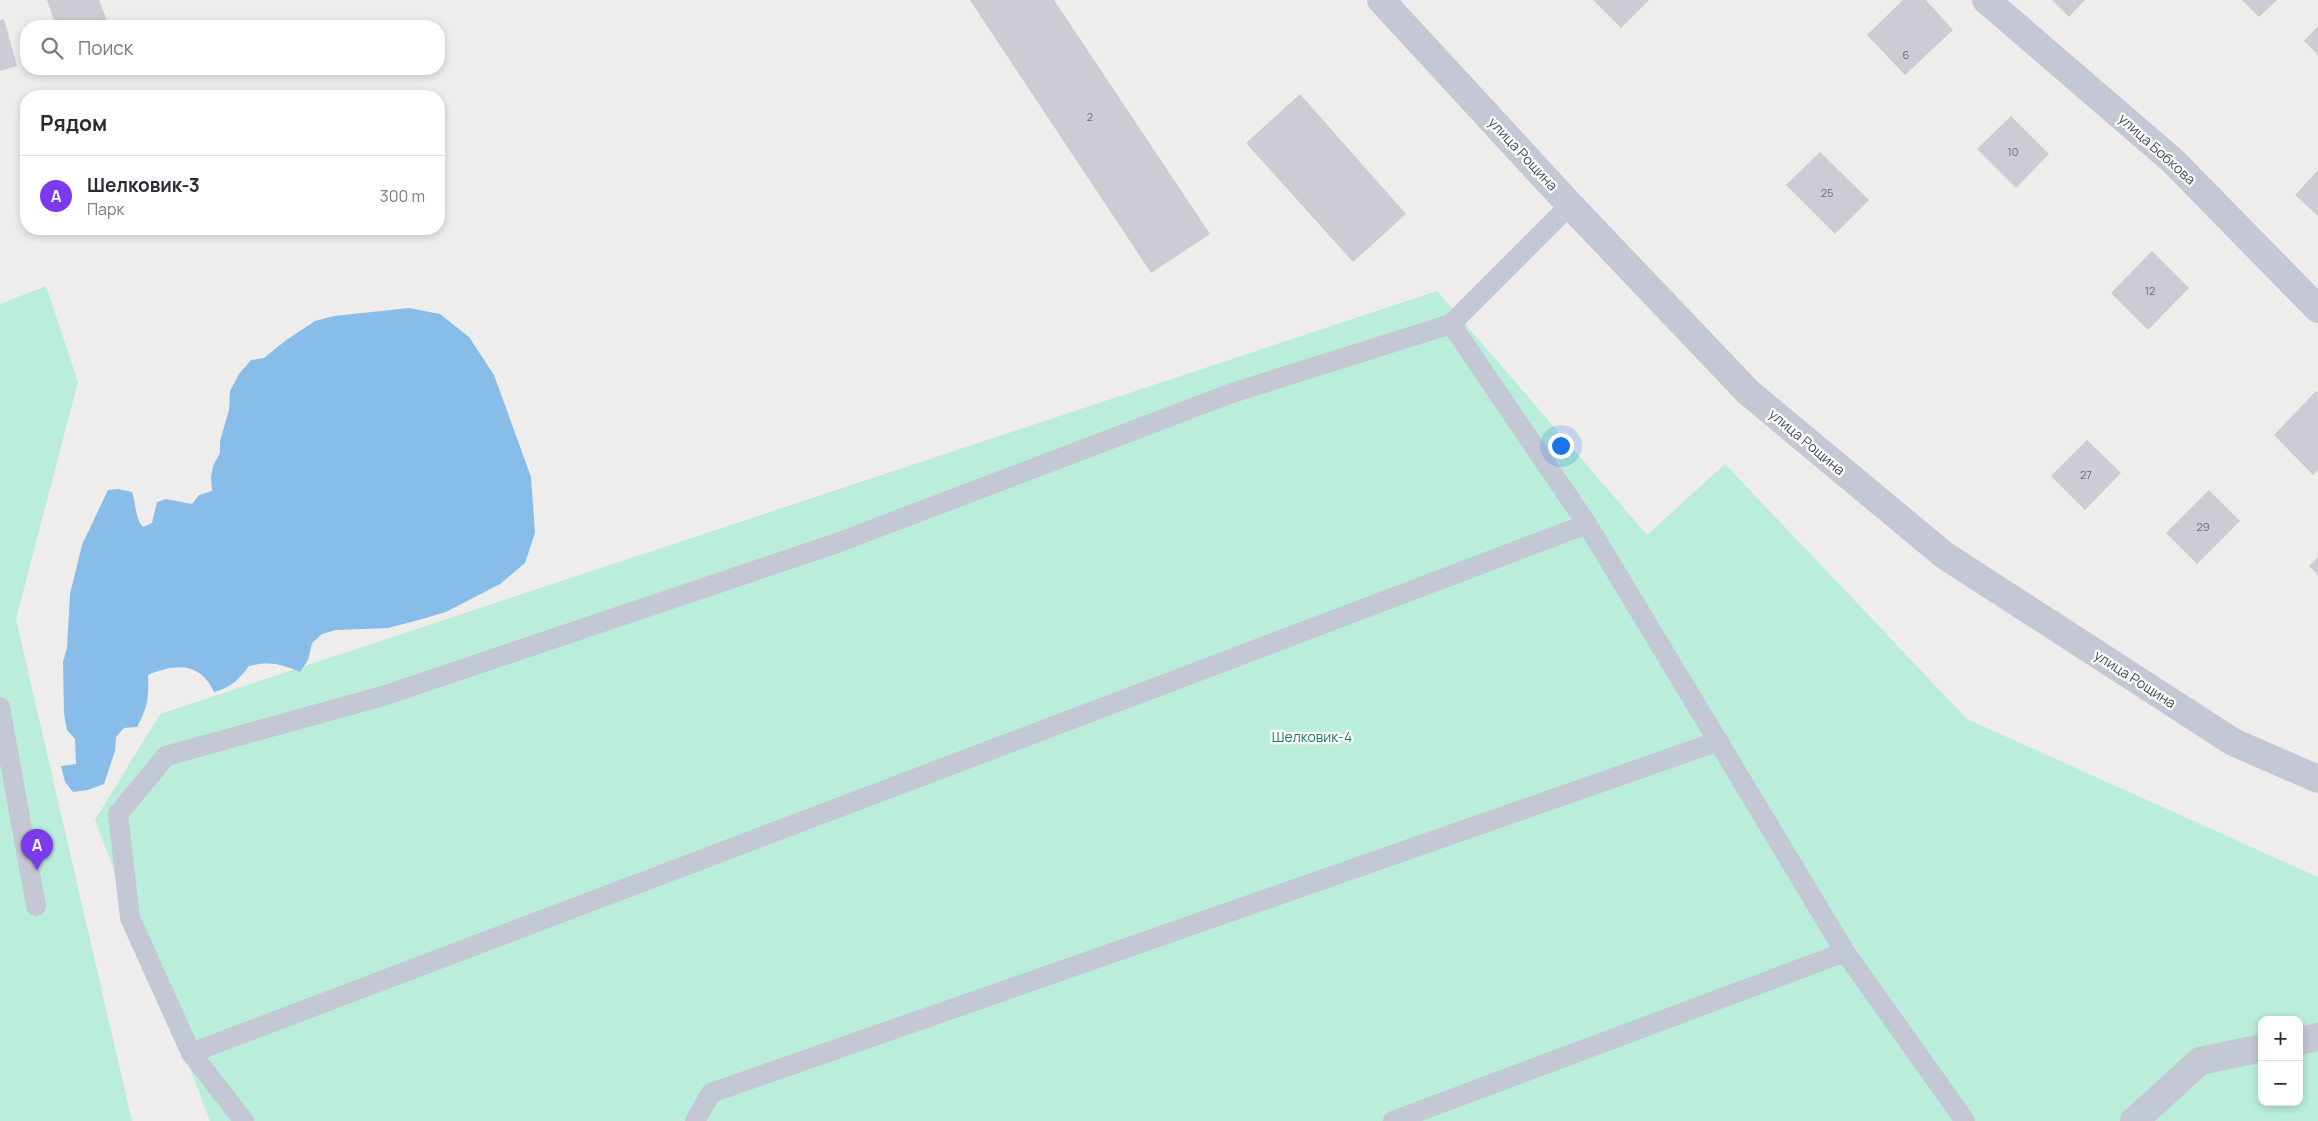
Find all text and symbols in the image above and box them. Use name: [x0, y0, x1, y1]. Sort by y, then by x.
search box: [20, 20, 445, 75]
icon: search: [38, 34, 66, 62]
text: Поиск: [78, 35, 133, 61]
house number: 6: [1903, 47, 1910, 62]
text: Рядом: [40, 109, 107, 137]
house number: 2: [1087, 109, 1093, 124]
street label: улица Бобкова: [2115, 109, 2200, 188]
street label: улица Рощина: [1484, 113, 1562, 194]
house number: 10: [2007, 144, 2019, 159]
text: Шелковик-3: [87, 172, 200, 198]
text: A: [51, 185, 61, 207]
text: 300 m: [380, 185, 425, 207]
house number: 25: [1821, 185, 1833, 200]
text: Парк: [87, 198, 124, 220]
house number: 12: [2145, 283, 2155, 298]
street label: улица Рощина: [1765, 404, 1849, 479]
your location: [1548, 433, 1574, 459]
house number: 27: [2080, 467, 2092, 482]
house number: 29: [2196, 519, 2210, 534]
street label: улица Рощина: [2091, 645, 2180, 712]
park label: Шелковик-4: [1272, 727, 1352, 746]
pin: A: [21, 829, 53, 870]
map controls: [2258, 1016, 2303, 1106]
button: +: [2258, 1016, 2303, 1061]
button: −: [2258, 1061, 2303, 1106]

